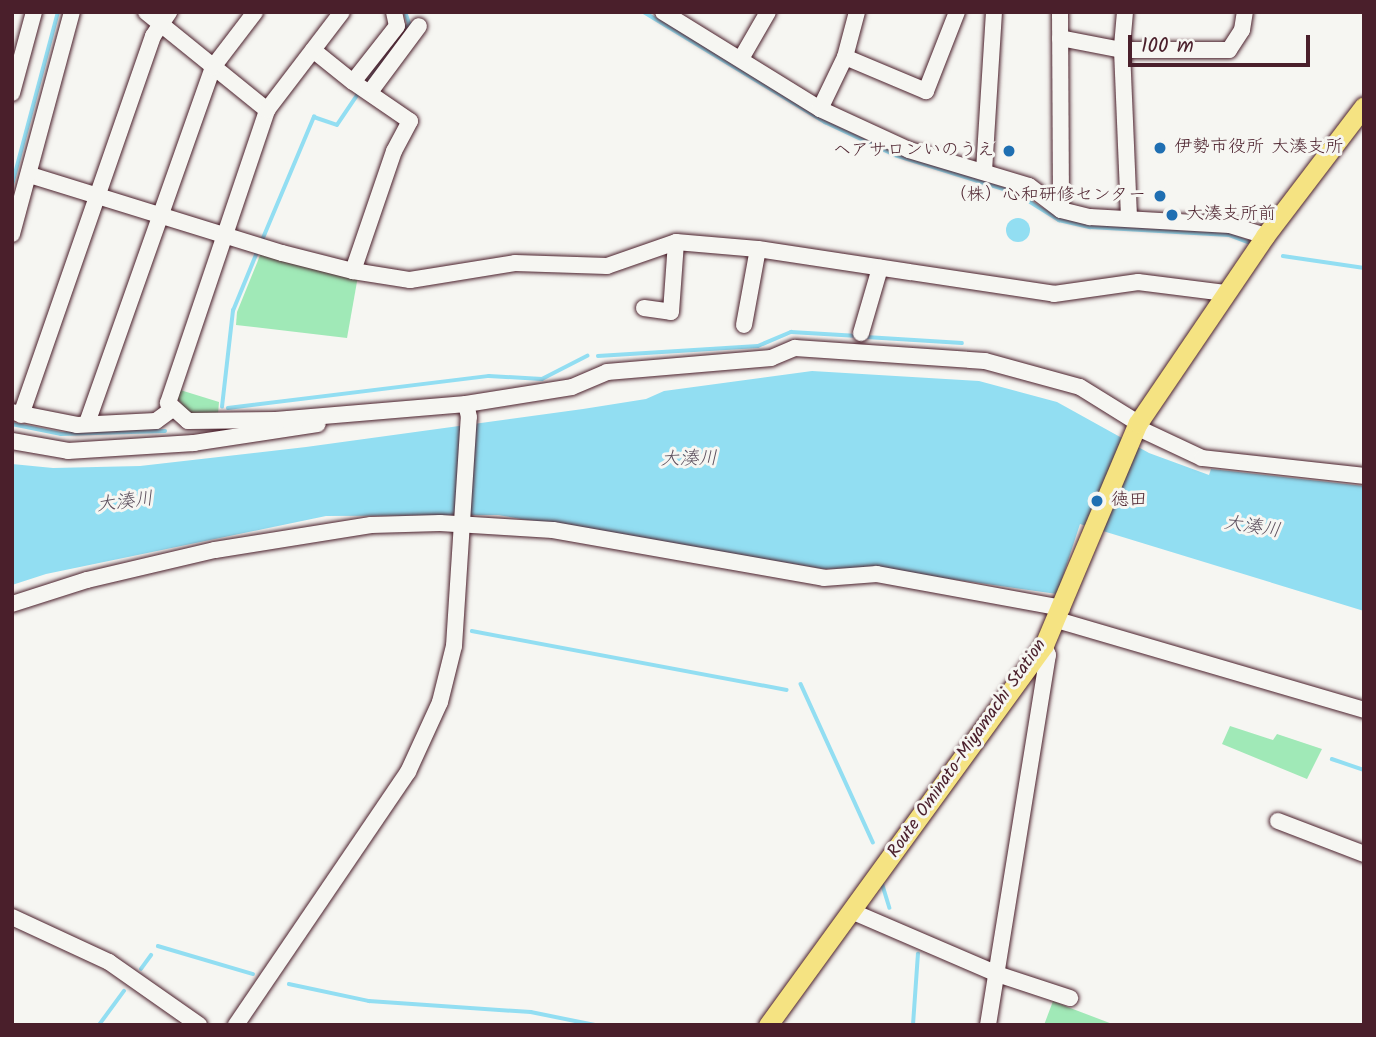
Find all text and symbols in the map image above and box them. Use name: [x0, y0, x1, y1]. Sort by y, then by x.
scale bar: [1131, 21, 1313, 65]
text: 100 m: [1141, 30, 1194, 63]
place label: 伊勢市役所 大湊支所: [1174, 137, 1343, 159]
place label: ヘアサロンいのうえ: [833, 140, 995, 162]
marker: 伊勢市役所 大湊支所: [1152, 140, 1168, 156]
marker: ヘアサロンいのうえ: [1001, 143, 1017, 159]
place label: （株）心和研修センター: [948, 185, 1146, 207]
marker: （株）心和研修センター: [1152, 188, 1168, 204]
place label: 大湊支所前: [1186, 204, 1276, 226]
marker: 大湊支所前: [1164, 207, 1180, 223]
water label: 大湊川: [660, 448, 718, 472]
water label: 大湊川: [95, 488, 155, 518]
place label: 徳田: [1111, 490, 1147, 512]
marker: 徳田: [1089, 493, 1105, 509]
water label: 大湊川: [1222, 512, 1282, 544]
street label: Route Ominato-Miyamachi Station: [884, 636, 1052, 862]

